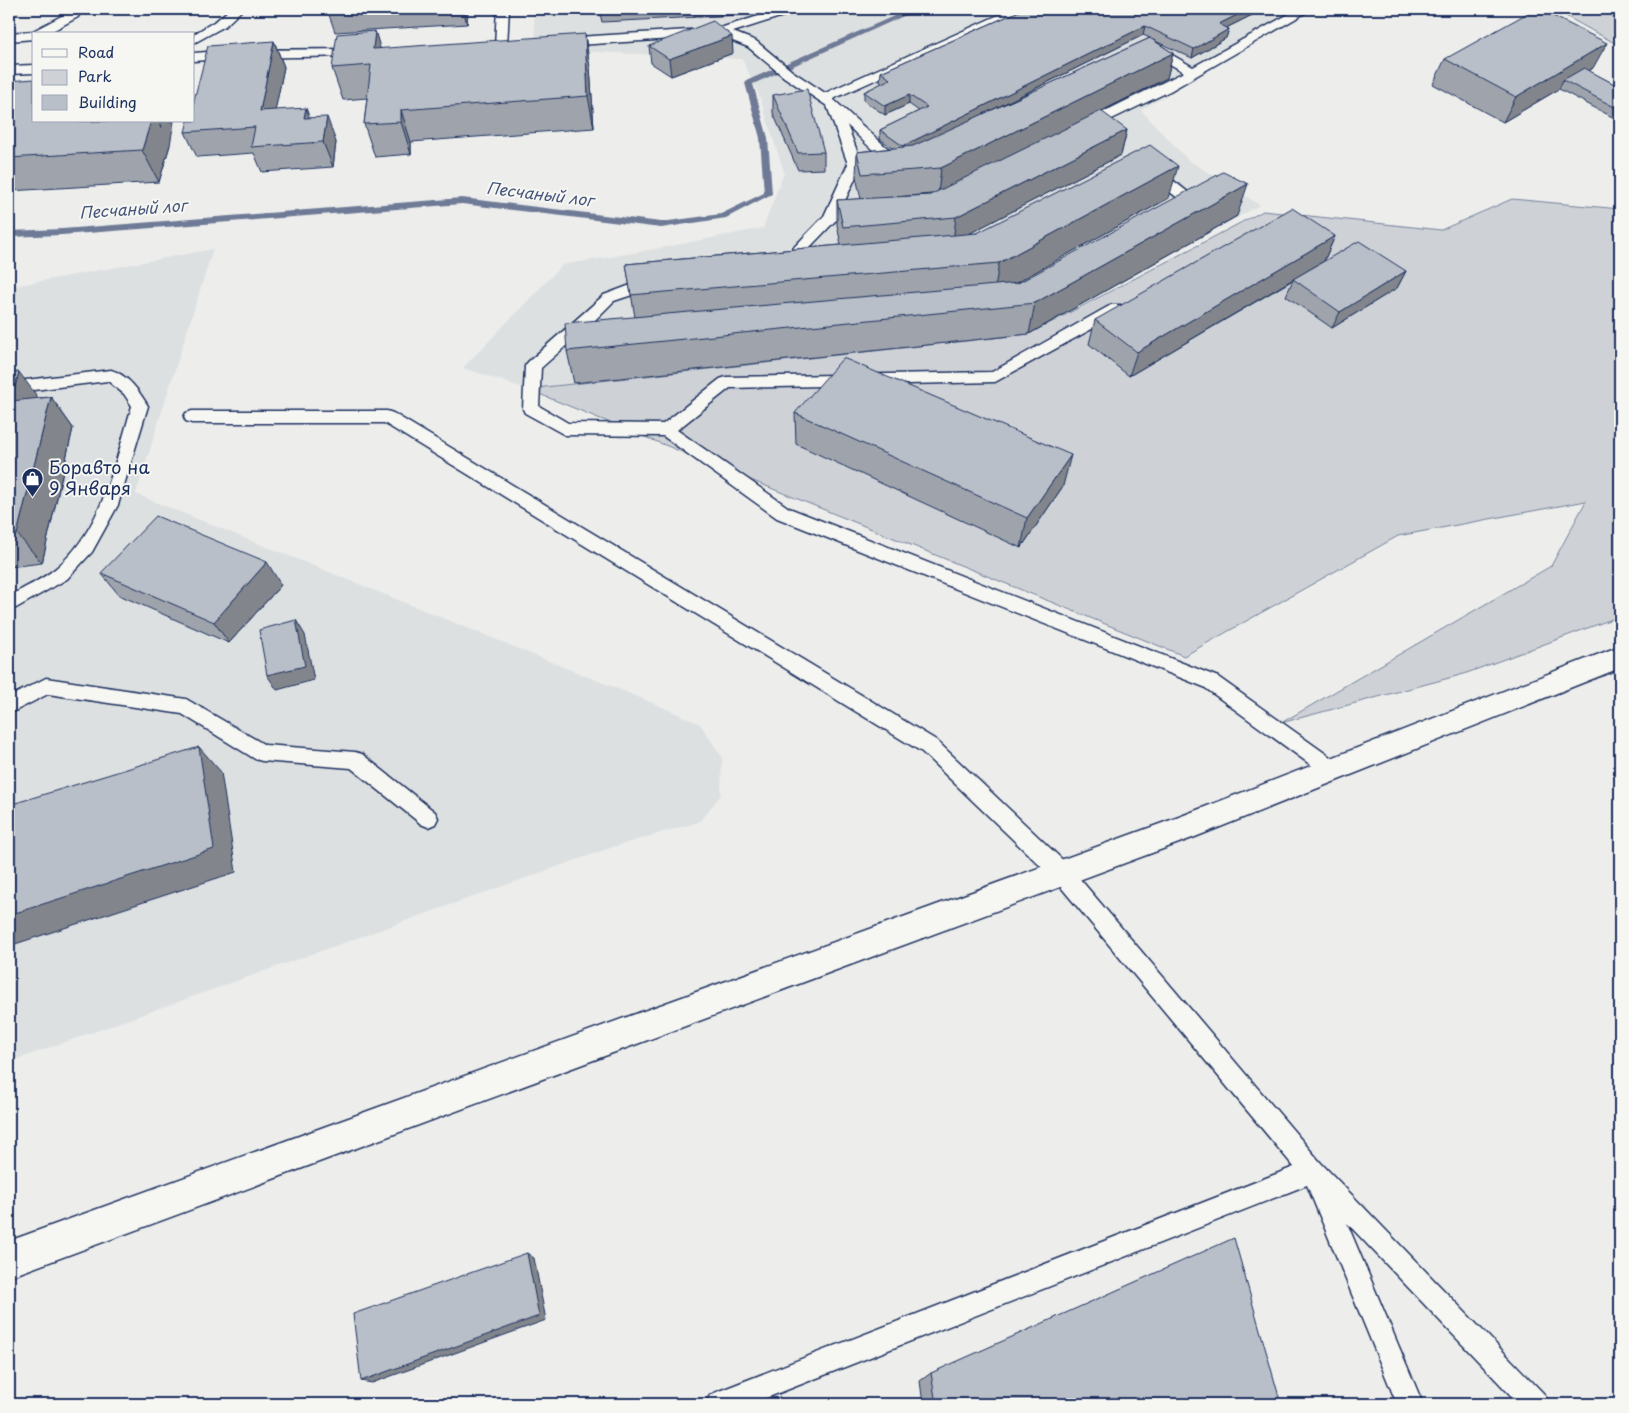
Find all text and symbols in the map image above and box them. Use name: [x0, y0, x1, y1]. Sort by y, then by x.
legend: [32, 32, 195, 122]
text: Road: [78, 40, 114, 63]
text: Park: [78, 64, 112, 87]
text: Building: [78, 90, 137, 113]
water label: Песчаный лог: [485, 175, 598, 212]
water label: Песчаный лог: [78, 192, 190, 224]
place label: Боравто на 9 Января: [49, 453, 150, 501]
shop icon: Боравто на 9 Января: [21, 466, 45, 497]

